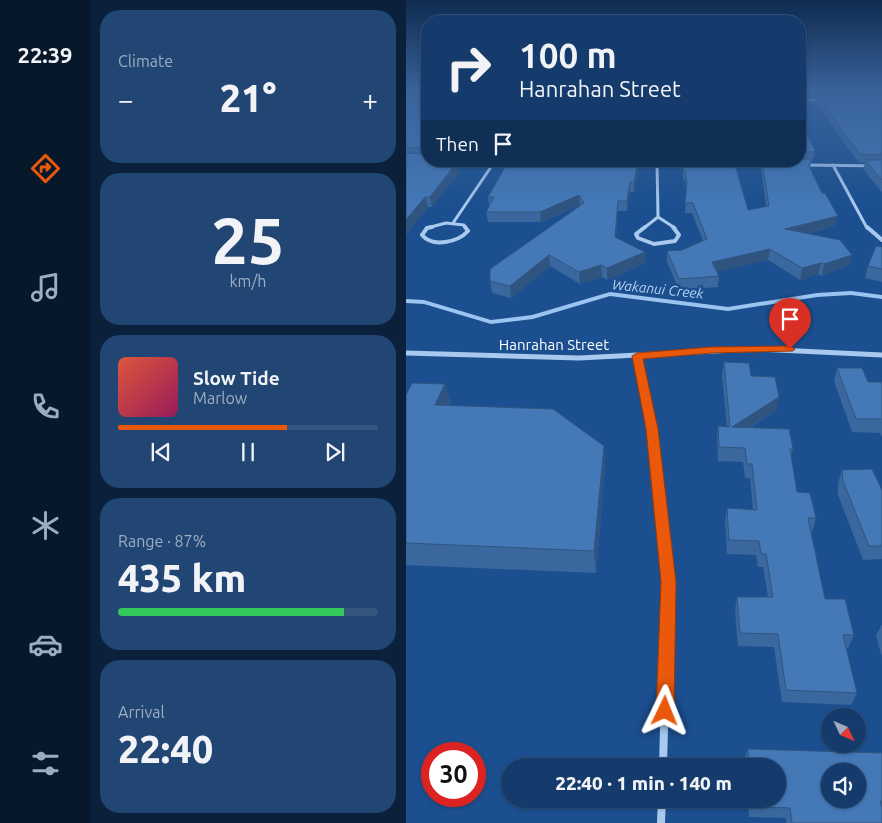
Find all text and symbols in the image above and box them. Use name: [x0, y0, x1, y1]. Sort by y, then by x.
icon: right: [436, 35, 501, 100]
text: 100 m: [519, 35, 617, 75]
text: 22:39: [17, 42, 73, 67]
text: Climate: [118, 52, 173, 70]
text: Hanrahan Street: [519, 76, 681, 101]
text: 21°: [220, 77, 276, 119]
text: −: [118, 84, 134, 115]
text: +: [362, 84, 378, 115]
icon: arrive: [489, 130, 517, 158]
text: Then: [436, 133, 479, 155]
icon: directions: [28, 151, 63, 186]
text: 25: [211, 203, 285, 276]
icon: music: [28, 270, 63, 305]
text: km/h: [230, 272, 266, 290]
water label: Wakanui Creek: [612, 276, 705, 302]
pin: [769, 298, 811, 349]
icon: arrive: [776, 305, 804, 333]
street label: Hanrahan Street: [499, 336, 609, 353]
text: Slow Tide: [193, 367, 280, 389]
icon: phone: [28, 389, 63, 424]
text: Marlow: [193, 389, 247, 407]
icon: previous: [147, 438, 175, 466]
icon: pause: [234, 438, 262, 466]
icon: next: [321, 438, 349, 466]
icon: climate: [28, 508, 63, 543]
text: Range · 87%: [118, 532, 206, 550]
text: 435 km: [118, 557, 246, 599]
icon: car: [28, 627, 63, 662]
position arrow: [638, 684, 690, 736]
text: Arrival: [118, 703, 165, 721]
north arrow: [821, 708, 866, 752]
map controls: [821, 708, 866, 808]
text: 22:40: [118, 728, 213, 770]
speed limit sign: 30: [421, 742, 486, 807]
icon: filters: [28, 746, 63, 781]
button: sound: [821, 763, 866, 808]
text: 22:40 · 1 min · 140 m: [555, 772, 732, 794]

